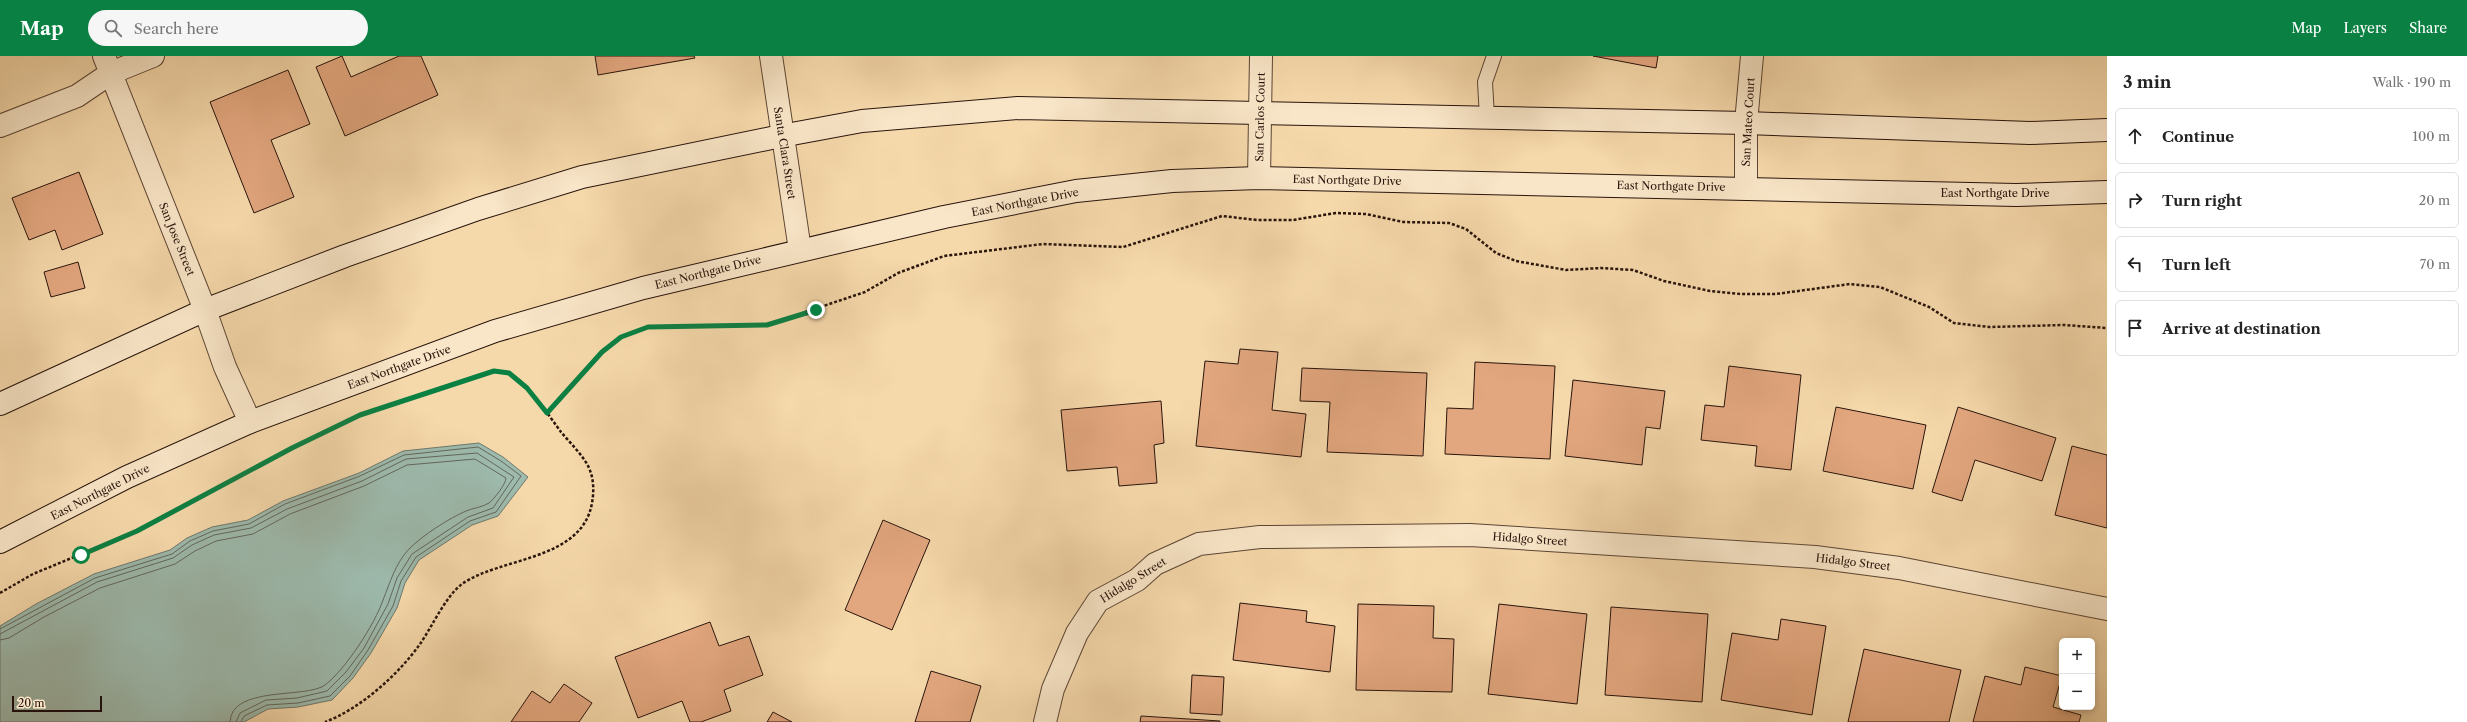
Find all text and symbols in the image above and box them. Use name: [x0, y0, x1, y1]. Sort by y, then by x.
search box: [88, 10, 368, 46]
text: Map: [20, 17, 64, 40]
icon: search: [102, 17, 124, 39]
text: Search here: [134, 19, 219, 38]
text: Map: [2291, 19, 2321, 37]
text: Layers: [2343, 19, 2387, 37]
text: Share: [2409, 19, 2447, 37]
street label: San Carlos Court: [1252, 72, 1268, 162]
text: 3 min: [2123, 72, 2172, 92]
text: Walk · 190 m: [2372, 74, 2451, 90]
street label: San Mateo Court: [1739, 77, 1757, 167]
street label: Santa Clara Street: [771, 106, 799, 200]
icon: ahead: [2124, 125, 2146, 147]
text: Continue: [2162, 127, 2234, 146]
text: 100 m: [2412, 128, 2450, 144]
street label: East Northgate Drive: [1292, 172, 1402, 188]
street label: East Northgate Drive: [1616, 178, 1726, 194]
street label: East Northgate Drive: [970, 185, 1080, 219]
street label: East Northgate Drive: [1940, 186, 2050, 200]
icon: right: [2124, 189, 2146, 211]
text: Turn right: [2162, 191, 2242, 210]
text: 20 m: [2419, 192, 2450, 208]
street label: San Jose Street: [156, 200, 198, 278]
street label: East Northgate Drive: [653, 252, 763, 292]
icon: left: [2124, 253, 2146, 275]
text: Turn left: [2162, 255, 2231, 274]
text: 70 m: [2420, 256, 2450, 272]
route end: [807, 301, 825, 319]
icon: arrive: [2124, 317, 2146, 339]
text: Arrive at destination: [2162, 319, 2321, 338]
street label: East Northgate Drive: [345, 342, 453, 392]
street label: East Northgate Drive: [48, 461, 152, 523]
street label: Hidalgo Street: [1492, 529, 1568, 549]
route start: [72, 546, 90, 564]
street label: Hidalgo Street: [1815, 550, 1891, 574]
street label: Hidalgo Street: [1097, 554, 1169, 606]
map controls: [2059, 638, 2095, 710]
button: +: [2059, 638, 2095, 674]
button: −: [2059, 674, 2095, 710]
scale bar: [12, 694, 102, 713]
text: 20 m: [18, 696, 44, 710]

